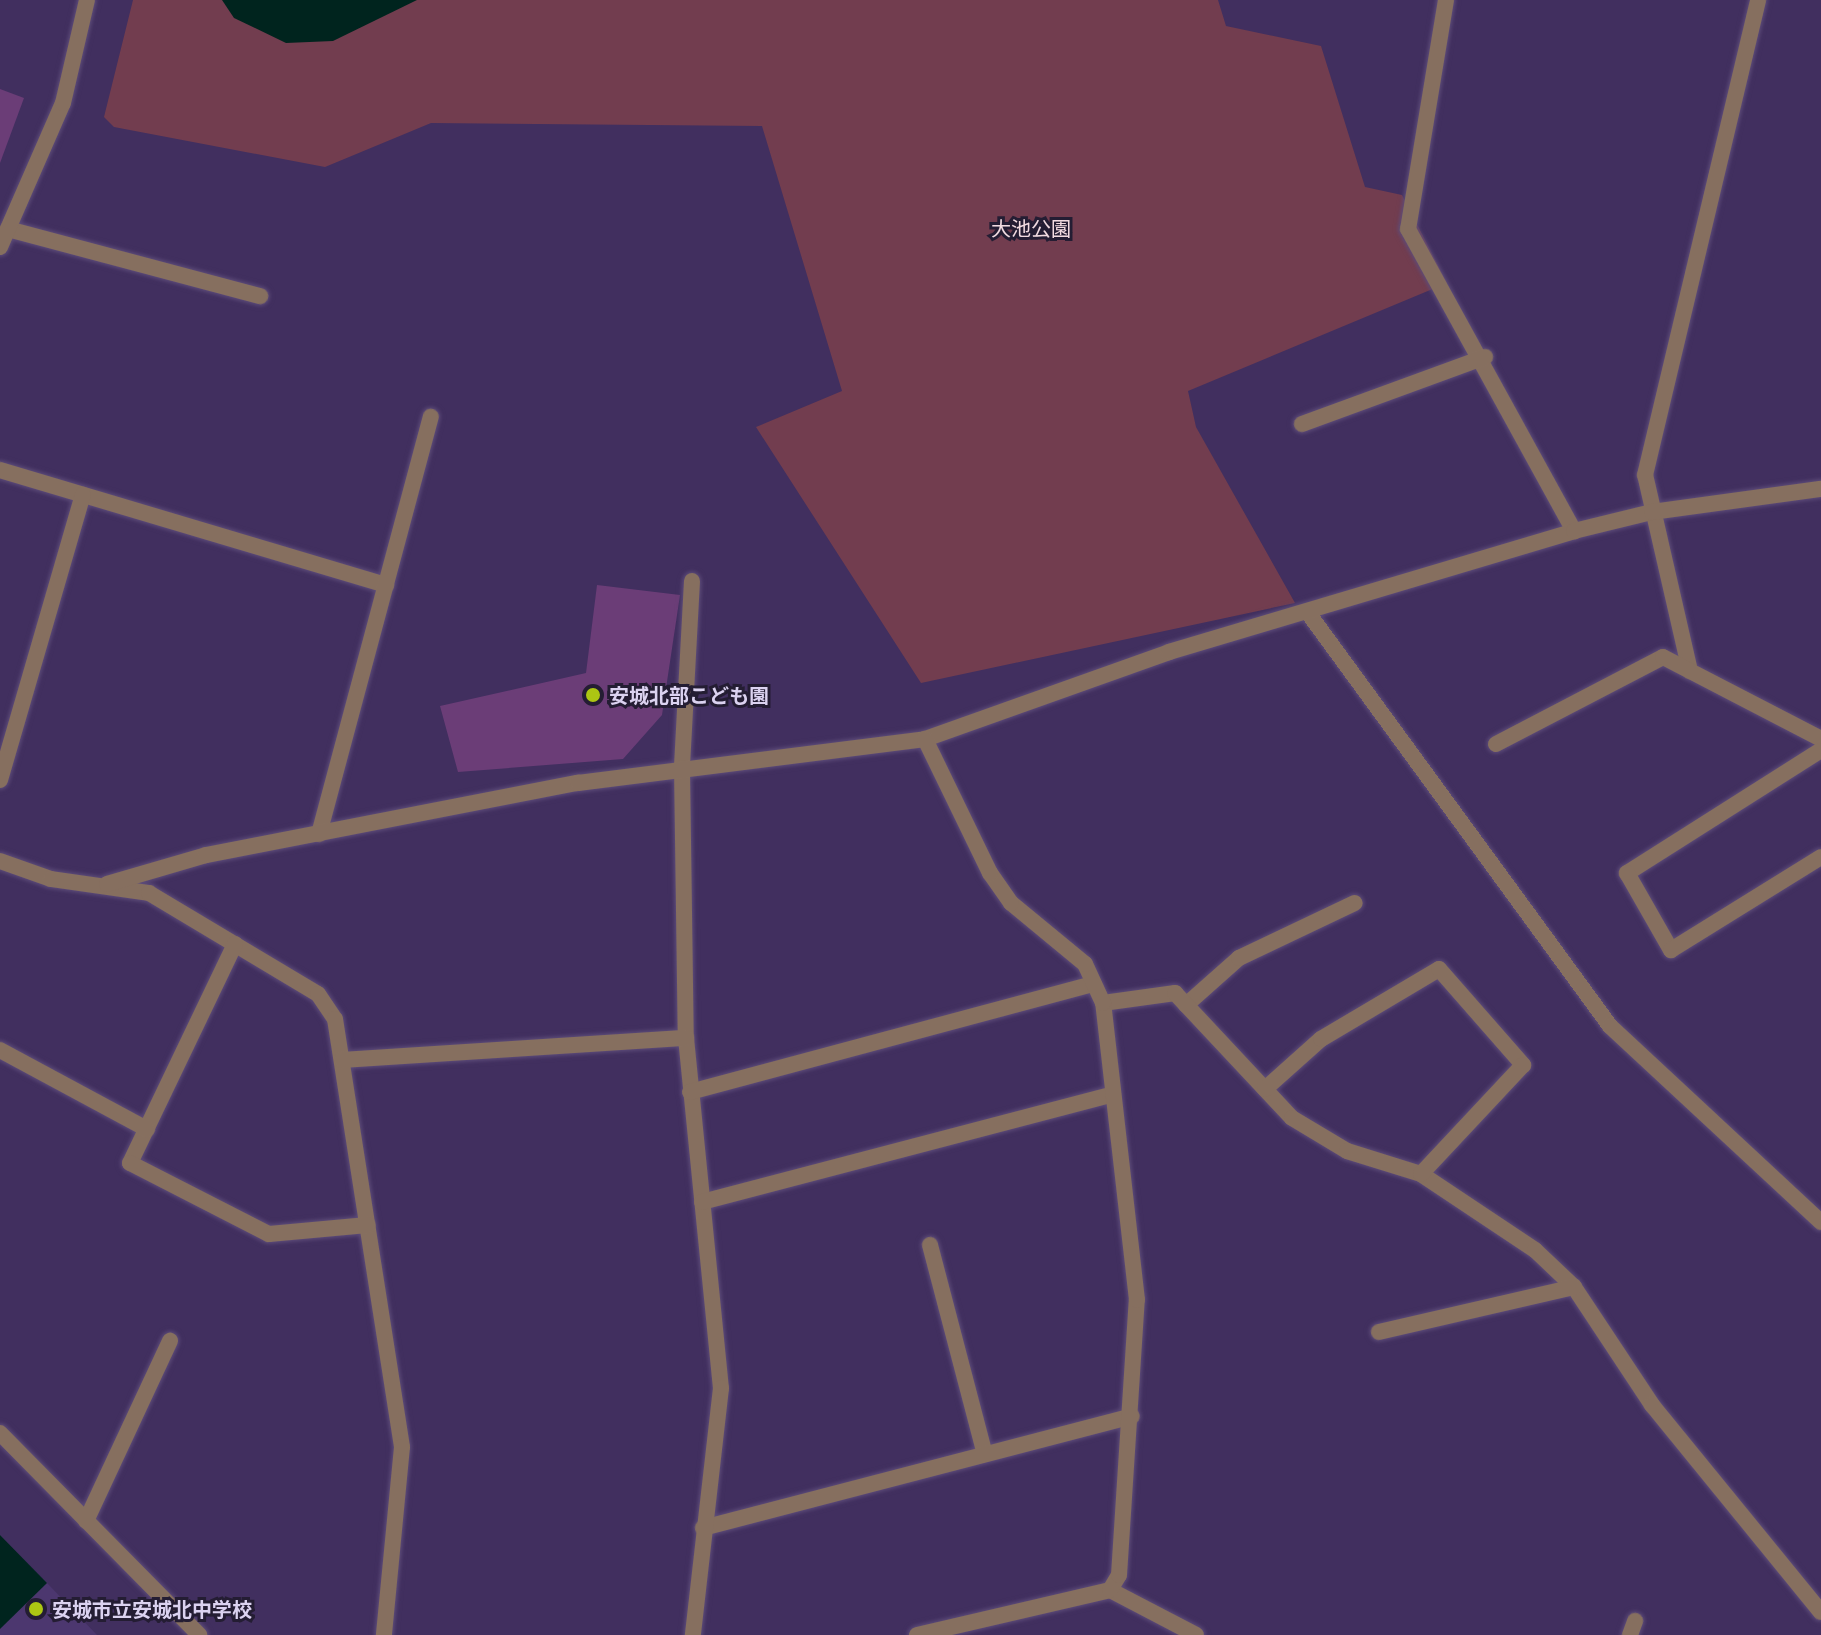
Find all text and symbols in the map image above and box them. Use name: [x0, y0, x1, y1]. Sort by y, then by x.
park label: 大池公園: [991, 216, 1071, 240]
place label: 安城北部こども園: [609, 683, 769, 707]
marker: 安城北部こども園: [584, 686, 602, 704]
place label: 安城市立安城北中学校: [52, 1597, 252, 1621]
marker: 安城市立安城北中学校: [27, 1600, 45, 1618]

